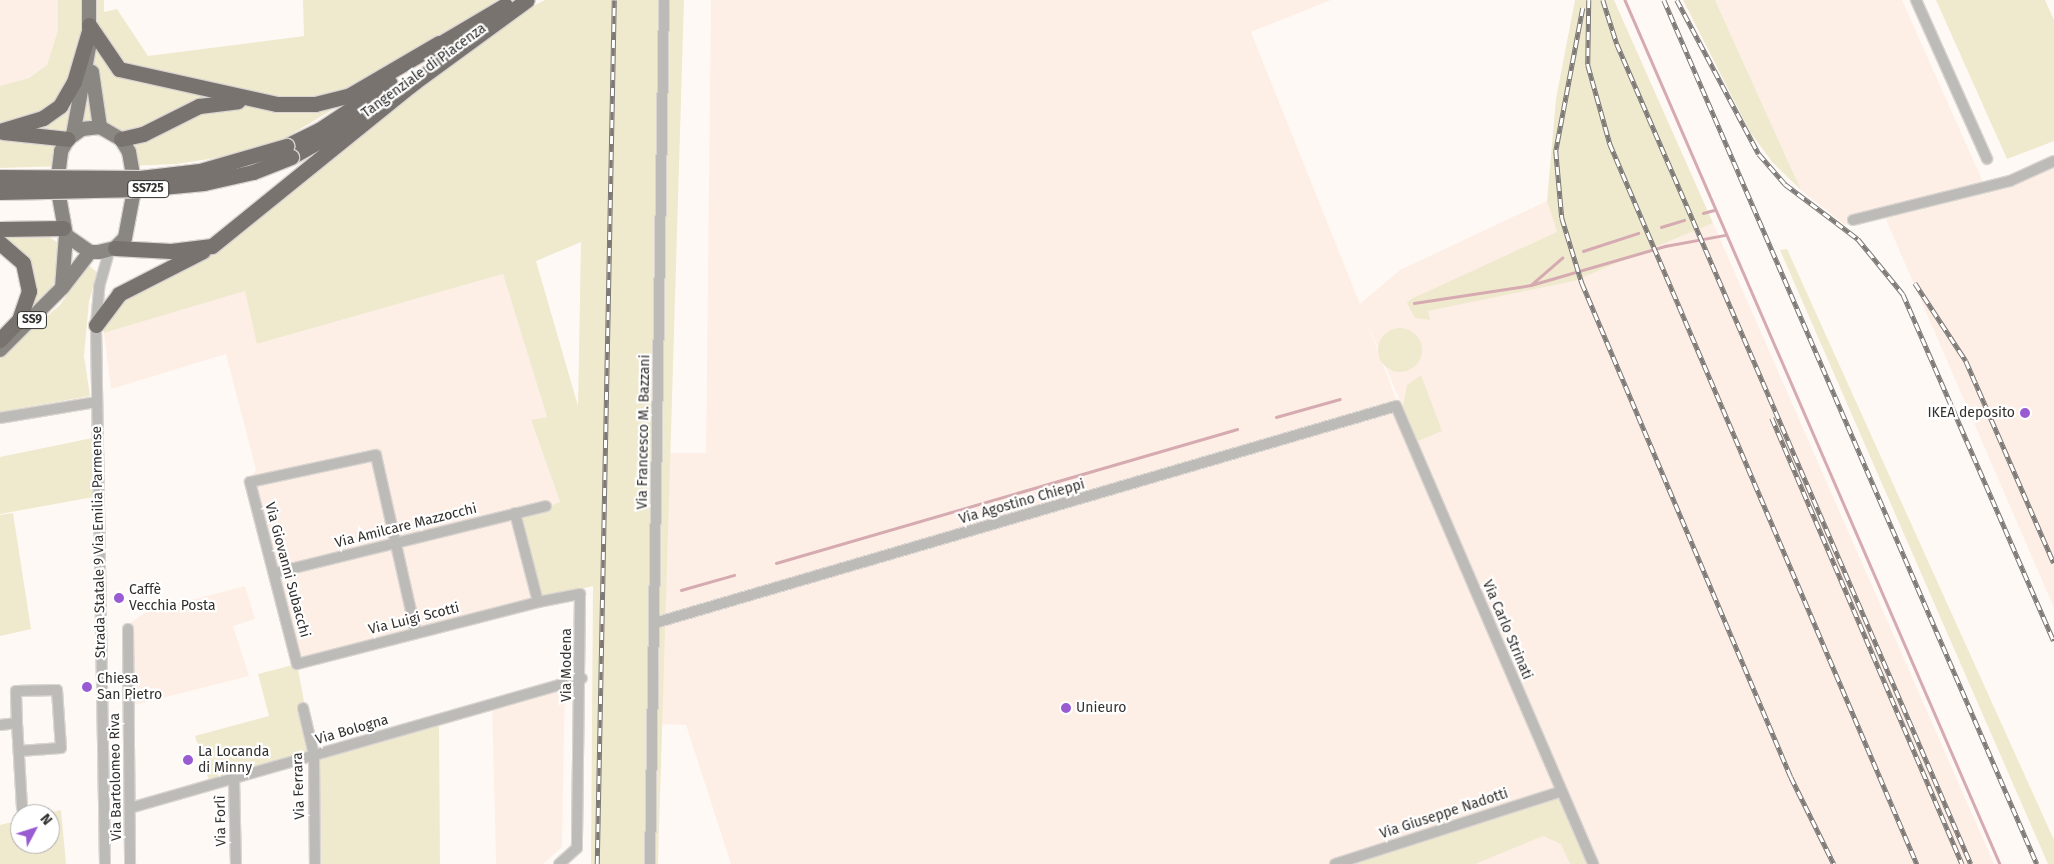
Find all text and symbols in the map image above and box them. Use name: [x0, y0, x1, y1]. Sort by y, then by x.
street label: Tangenziale di Piacenza: [359, 20, 489, 122]
road number: SS725: [127, 180, 169, 198]
road number: SS9: [16, 310, 48, 330]
street label: Via Francesco M. Bazzani: [634, 354, 654, 510]
place label: IKEA deposito: [1927, 405, 2015, 421]
marker: IKEA deposito: [2019, 407, 2031, 419]
street label: Strada Statale 9 Via Emilia Parmense: [89, 426, 109, 658]
street label: Via Agostino Chieppi: [957, 476, 1087, 528]
street label: Via Amilcare Mazzocchi: [333, 500, 479, 552]
street label: Via Giovanni Subacchi: [261, 501, 313, 639]
street label: Via Carlo Strinati: [1478, 578, 1536, 682]
place label: Caffè Vecchia Posta: [129, 582, 216, 614]
marker: Caffè Vecchia Posta: [113, 592, 125, 604]
street label: Via Luigi Scotti: [367, 600, 461, 638]
street label: Via Modena: [559, 628, 575, 702]
place label: Chiesa San Pietro: [97, 671, 162, 704]
marker: Chiesa San Pietro: [81, 681, 93, 693]
place label: Unieuro: [1076, 700, 1126, 716]
marker: Unieuro: [1060, 702, 1072, 714]
street label: Via Bologna: [314, 712, 390, 748]
street label: Via Bartolomeo Riva: [106, 713, 126, 841]
place label: La Locanda di Minny: [198, 744, 269, 776]
street label: Via Ferrara: [289, 752, 309, 820]
marker: La Locanda di Minny: [182, 754, 194, 766]
street label: Via Giuseppe Nadotti: [1378, 785, 1510, 843]
street label: Via Forlì: [212, 795, 230, 847]
north arrow: [10, 804, 60, 854]
text: N: [37, 811, 56, 829]

